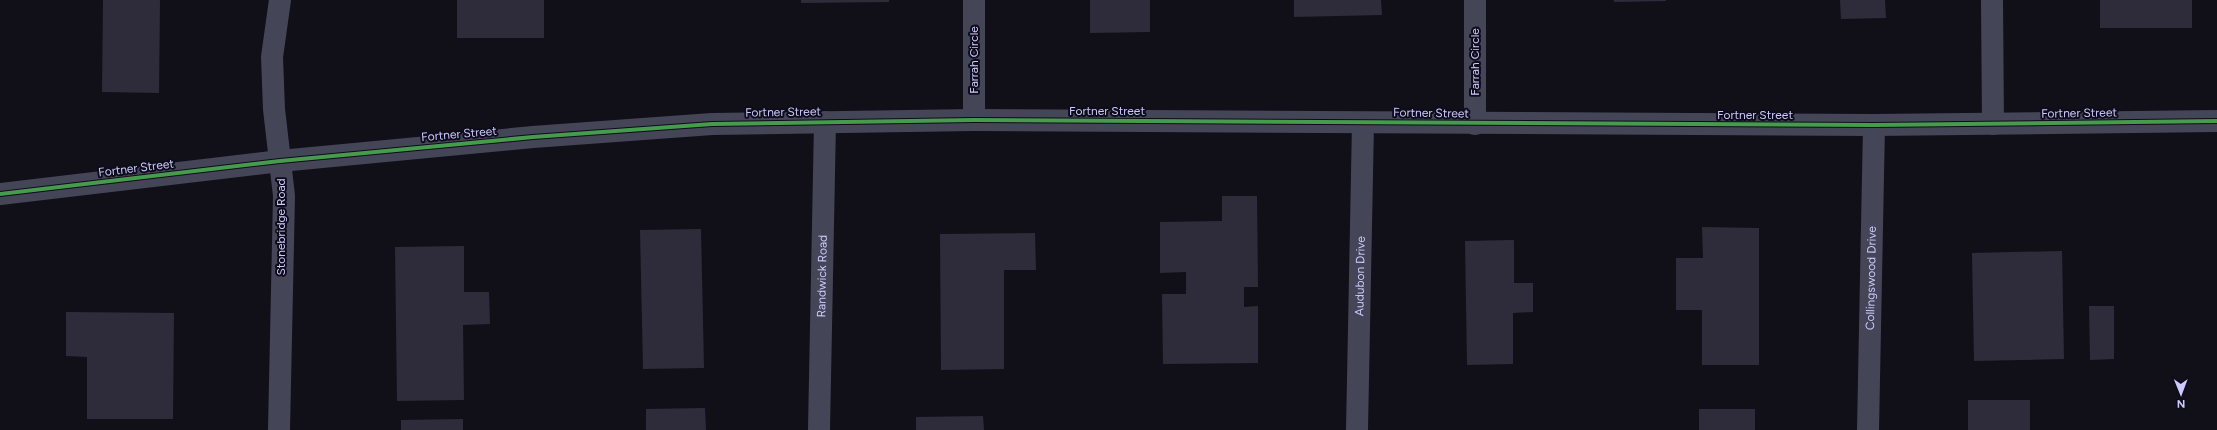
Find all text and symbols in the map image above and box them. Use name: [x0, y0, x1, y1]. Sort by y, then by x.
street label: Farrah Circle: [967, 26, 981, 94]
street label: Farrah Circle: [1468, 28, 1482, 96]
street label: Fortner Street: [745, 104, 822, 120]
street label: Fortner Street: [1069, 104, 1145, 118]
street label: Fortner Street: [1393, 105, 1470, 121]
street label: Fortner Street: [2041, 105, 2118, 121]
street label: Fortner Street: [1717, 108, 1793, 122]
street label: Fortner Street: [421, 124, 498, 144]
street label: Fortner Street: [97, 156, 175, 180]
street label: Stonebridge Road: [274, 178, 288, 276]
street label: Collingswood Drive: [1863, 225, 1879, 330]
street label: Randwick Road: [814, 235, 830, 317]
street label: Audubon Drive: [1352, 235, 1368, 316]
north arrow: [2161, 374, 2201, 414]
text: N: [2177, 397, 2186, 410]

